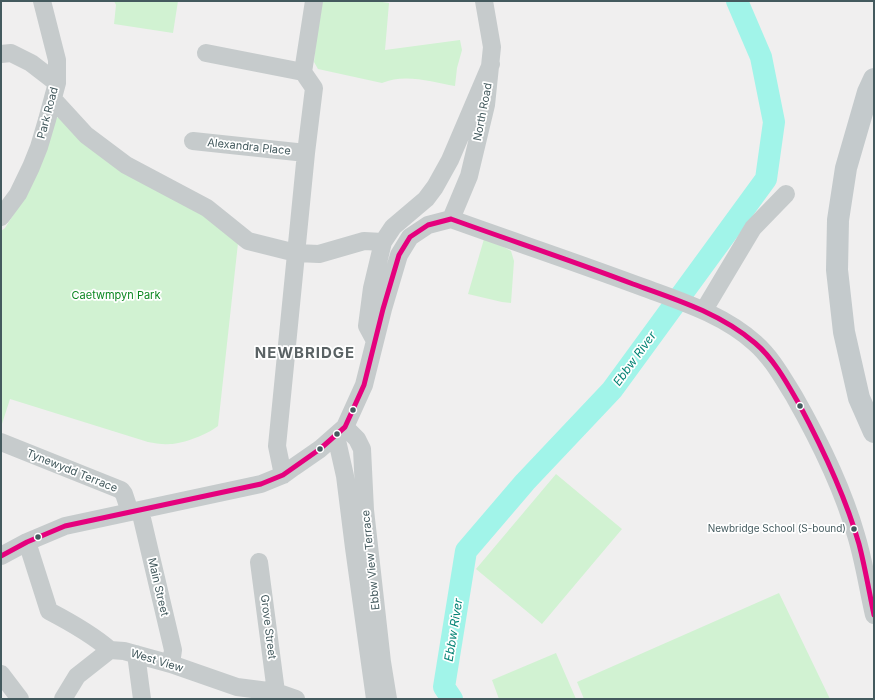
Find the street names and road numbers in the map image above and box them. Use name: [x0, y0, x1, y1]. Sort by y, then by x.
street label: North Road: [471, 82, 495, 142]
street label: Park Road: [35, 86, 61, 140]
street label: Alexandra Place: [207, 136, 291, 158]
street label: Tynewydd Terrace: [25, 447, 119, 495]
street label: Ebbw View Terrace: [359, 509, 383, 611]
street label: Main Street: [145, 557, 171, 617]
street label: Grove Street: [257, 594, 279, 660]
street label: West View: [129, 647, 185, 675]

